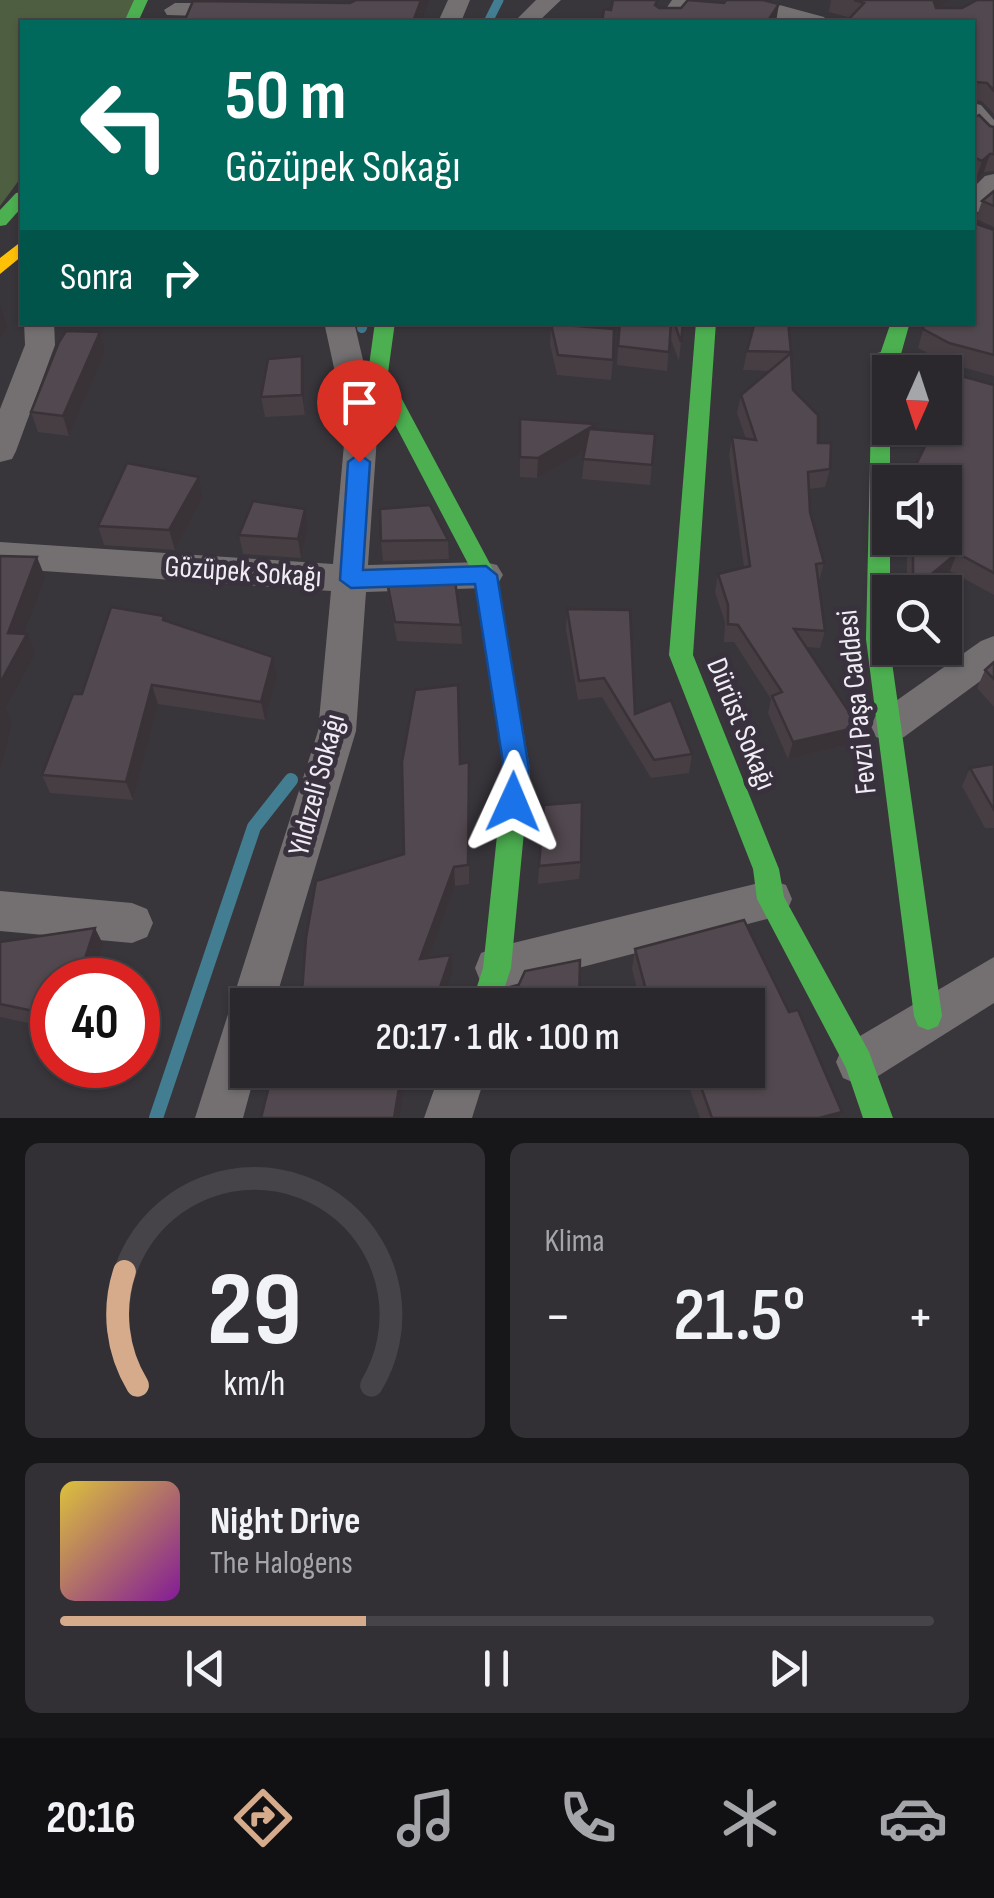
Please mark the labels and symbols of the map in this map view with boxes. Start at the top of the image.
north arrow [872,355,962,445]
pin [317,360,402,463]
street label: Gözüpek Sokağı [163,549,323,595]
street label: Fevzi Paşa Caddesi [829,608,885,796]
street label: Dürüst Sokağı [698,653,784,795]
street label: Yıldızeli Sokağı [281,710,353,860]
position arrow [461,750,565,854]
speed limit sign: 40 [30,958,160,1088]

